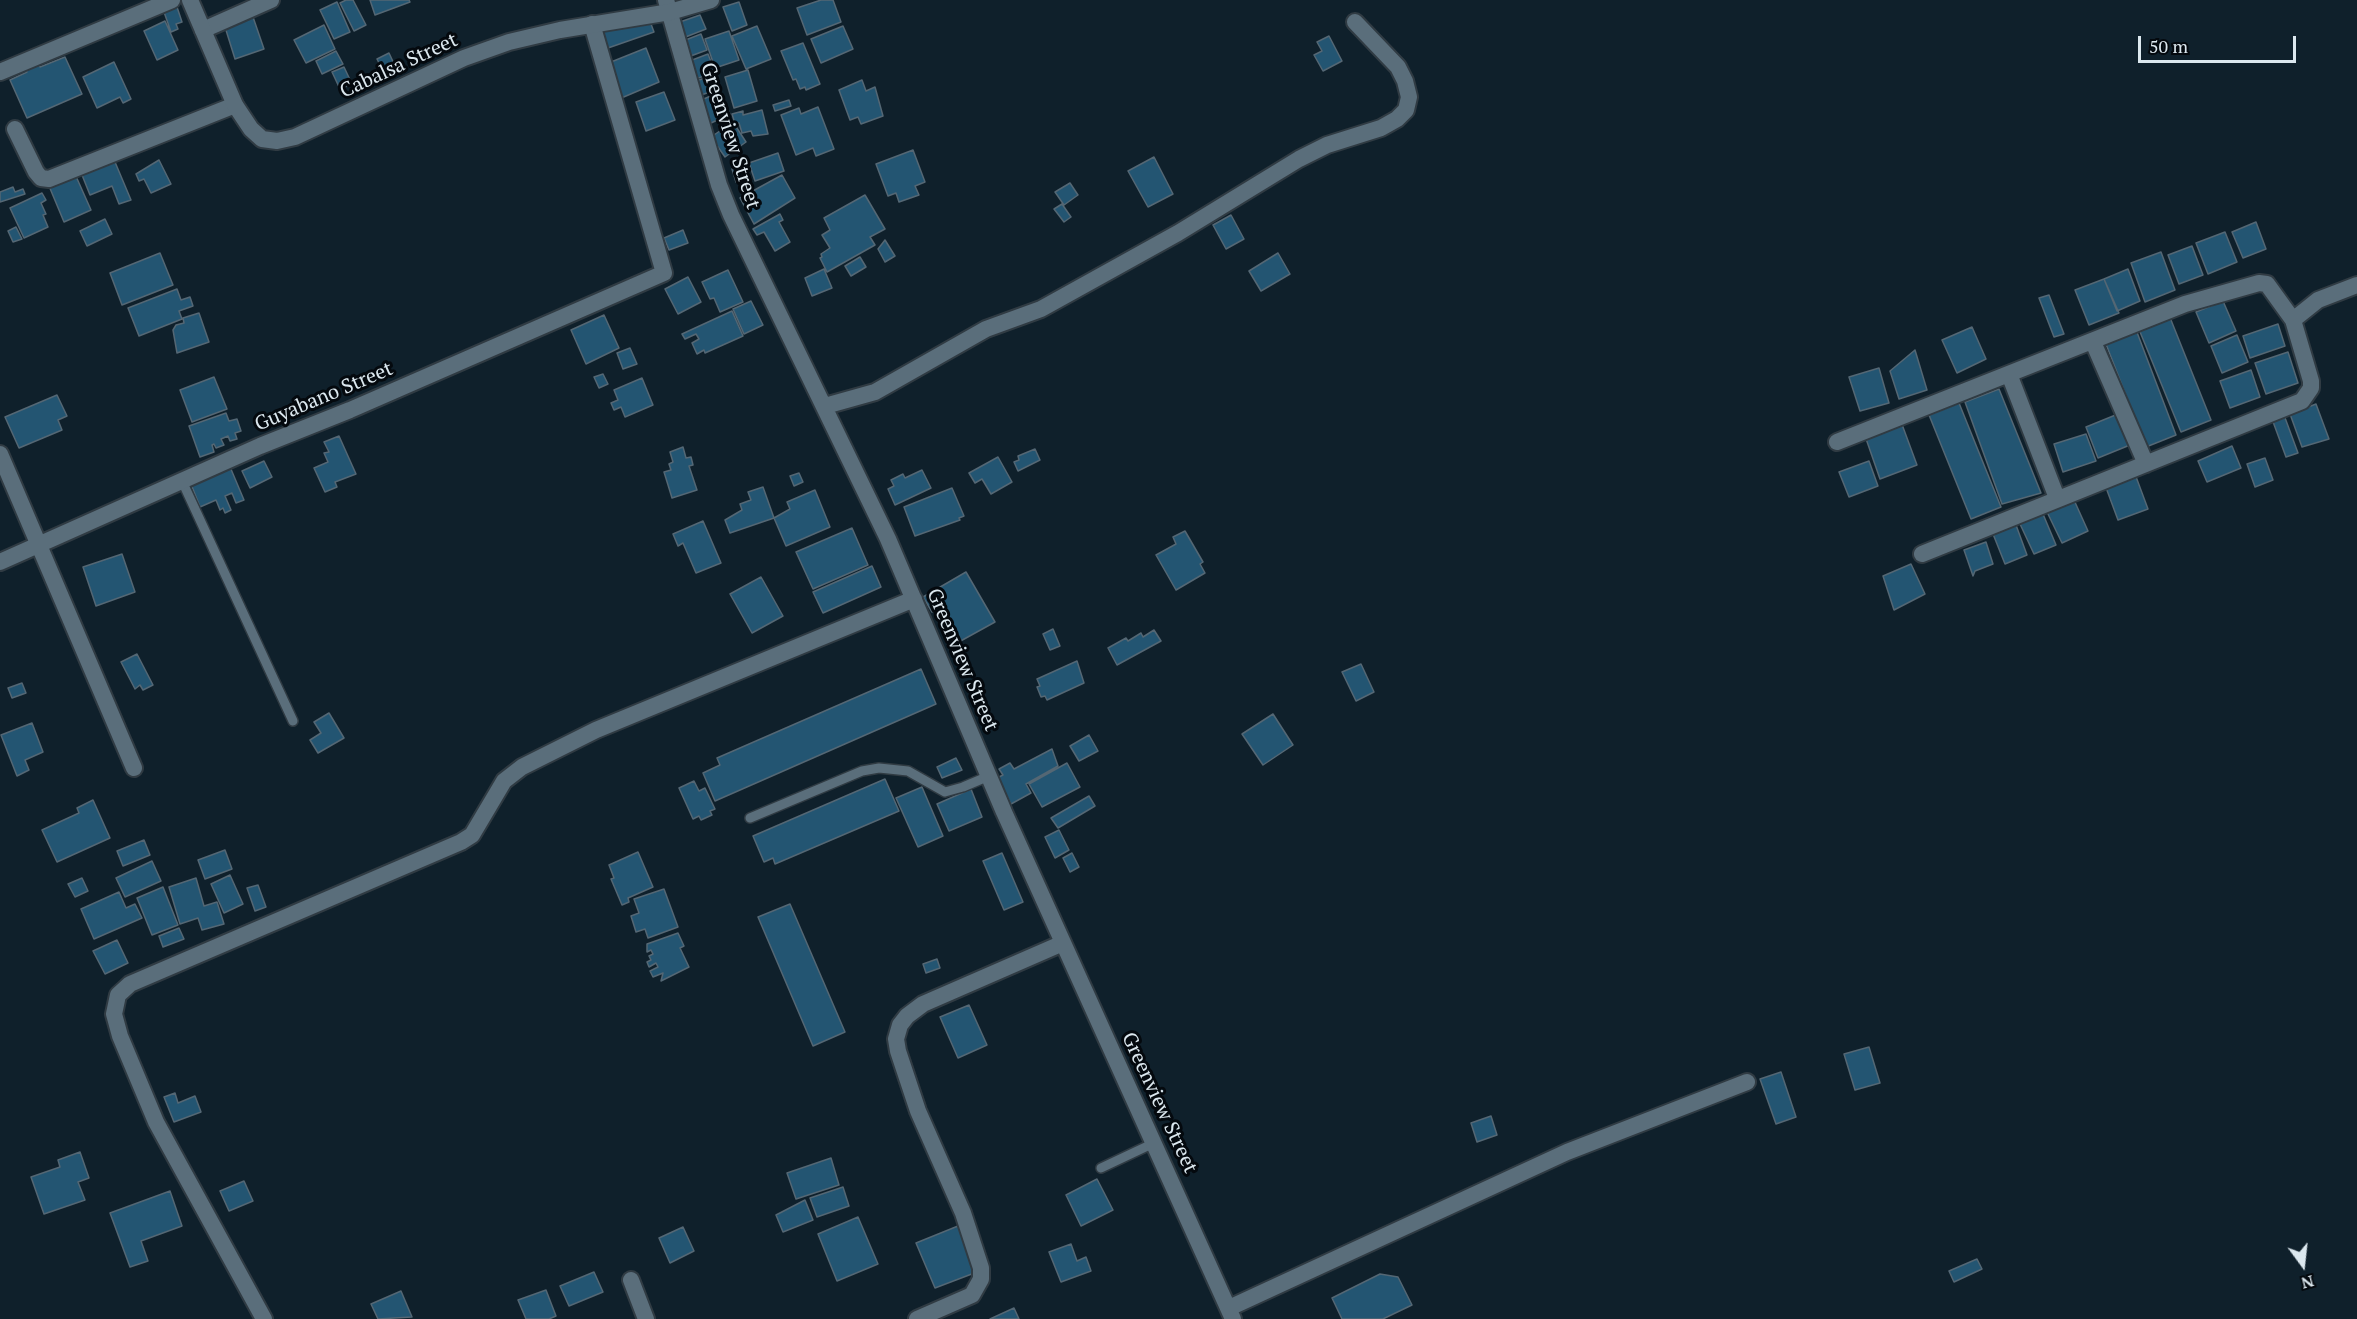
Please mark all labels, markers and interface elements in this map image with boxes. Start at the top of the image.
scale bar [2141,24,2298,62]
street label: Cabalsa Street [336,28,462,104]
text: 50 m [2149,34,2188,58]
street label: Greenview Street [695,60,765,212]
street label: Guyabano Street [251,357,397,437]
street label: Greenview Street [921,585,1003,735]
street label: Greenview Street [1116,1029,1202,1177]
north arrow [2273,1235,2333,1295]
text: N [2299,1270,2316,1295]

